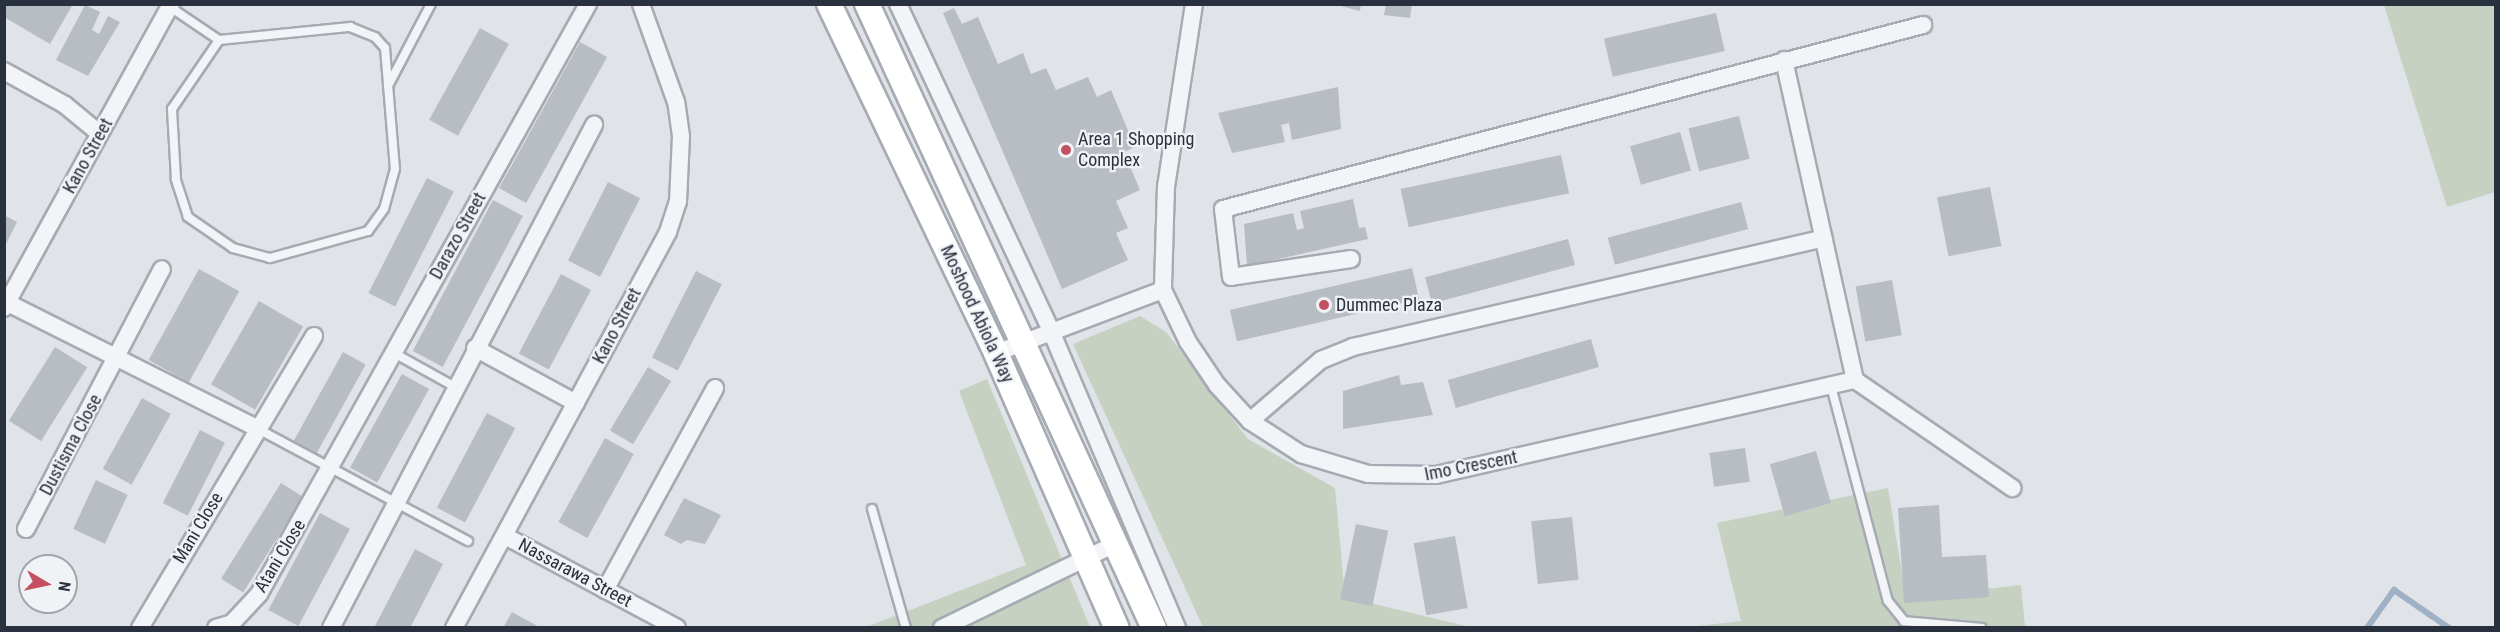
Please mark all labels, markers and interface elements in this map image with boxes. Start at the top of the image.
street label: Kano Street [59,115,117,197]
place label: Area 1 Shopping Complex [1078,129,1194,172]
marker: Area 1 Shopping Complex [1059,143,1073,157]
street label: Darazo Street [425,189,491,283]
street label: Moshood Abiola Way [936,242,1018,386]
street label: Kano Street [588,285,646,367]
place label: Dummec Plaza [1336,294,1442,316]
marker: Dummec Plaza [1317,298,1331,312]
street label: Dustisma Close [35,391,107,499]
street label: Imo Crescent [1423,446,1519,486]
street label: Mani Close [168,488,228,568]
street label: Atani Close [250,516,310,596]
street label: Nassarawa Street [515,534,635,612]
north arrow [18,554,78,614]
text: N [54,580,74,593]

